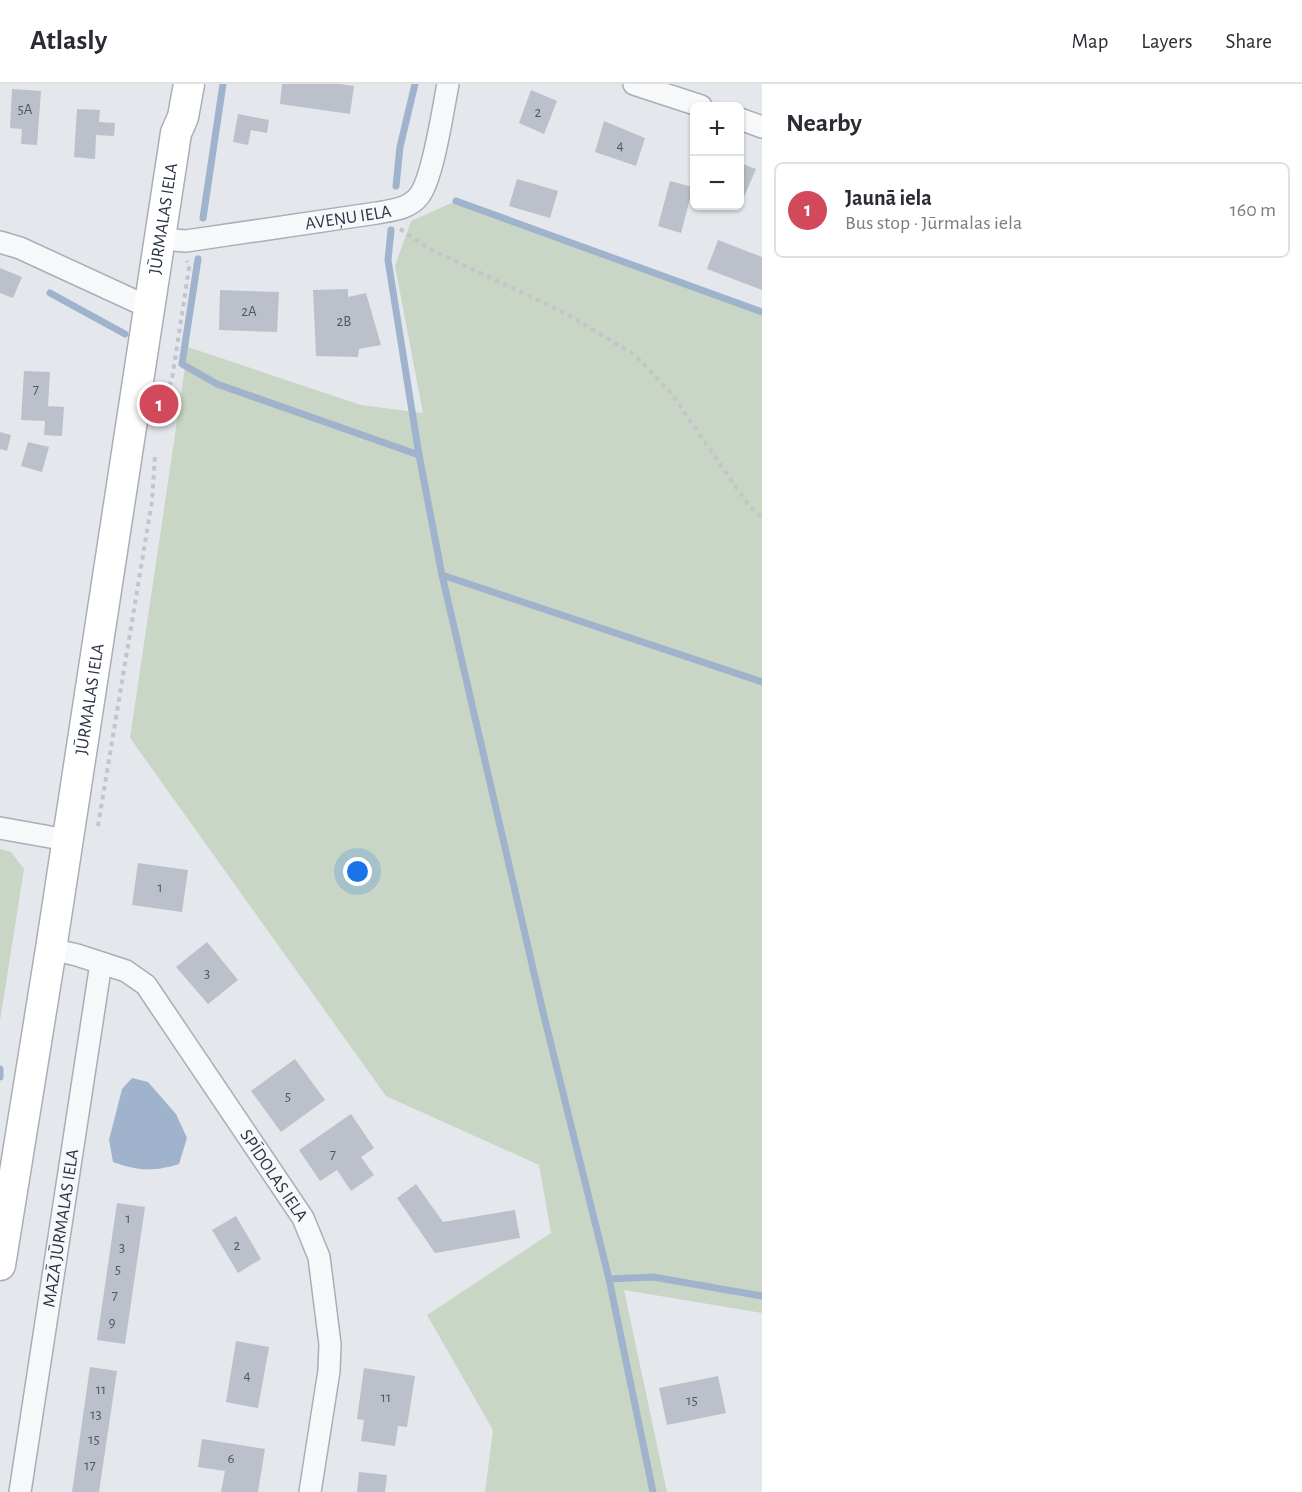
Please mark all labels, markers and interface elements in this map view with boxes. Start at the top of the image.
text: Atlasly [30,27,107,55]
text: Map [1072,31,1108,52]
text: Layers [1141,31,1192,52]
text: Share [1225,31,1272,52]
house number: 5A [18,102,33,117]
map controls [690,102,744,210]
button: + [690,102,744,156]
house number: 2 [535,105,542,120]
text: Nearby [786,110,862,136]
house number: 4 [616,138,624,153]
button: − [690,156,744,210]
street label: JŪRMALAS IELA [145,161,181,276]
text: Jaunā iela [845,187,932,209]
text: 1 [804,200,811,220]
text: 160 m [1230,200,1276,220]
street label: AVEŅU IELA [304,202,393,233]
text: Bus stop · Jūrmalas iela [845,213,1022,233]
house number: 2A [241,304,257,319]
house number: 2B [337,314,351,329]
house number: 7 [33,382,39,397]
pin: 1 [140,382,178,426]
street label: JŪRMALAS IELA [72,642,108,756]
your location [343,857,372,886]
house number: 1 [157,880,163,895]
house number: 3 [204,966,210,981]
house number: 5 [285,1089,291,1104]
street label: SPĪDOLAS IELA [236,1127,311,1225]
street label: MAZĀ JŪRMALAS IELA [40,1147,82,1309]
house number: 7 [330,1147,336,1162]
house number: 1 [125,1211,131,1226]
house number: 2 [234,1238,241,1253]
house number: 3 [119,1240,125,1255]
house number: 5 [115,1262,121,1277]
house number: 7 [112,1288,118,1303]
house number: 9 [108,1315,116,1330]
house number: 4 [243,1368,251,1383]
house number: 11 [96,1382,106,1397]
house number: 11 [381,1390,391,1405]
house number: 15 [686,1393,698,1408]
house number: 13 [90,1407,102,1422]
house number: 15 [88,1432,100,1447]
house number: 6 [227,1451,235,1466]
house number: 17 [84,1458,96,1473]

